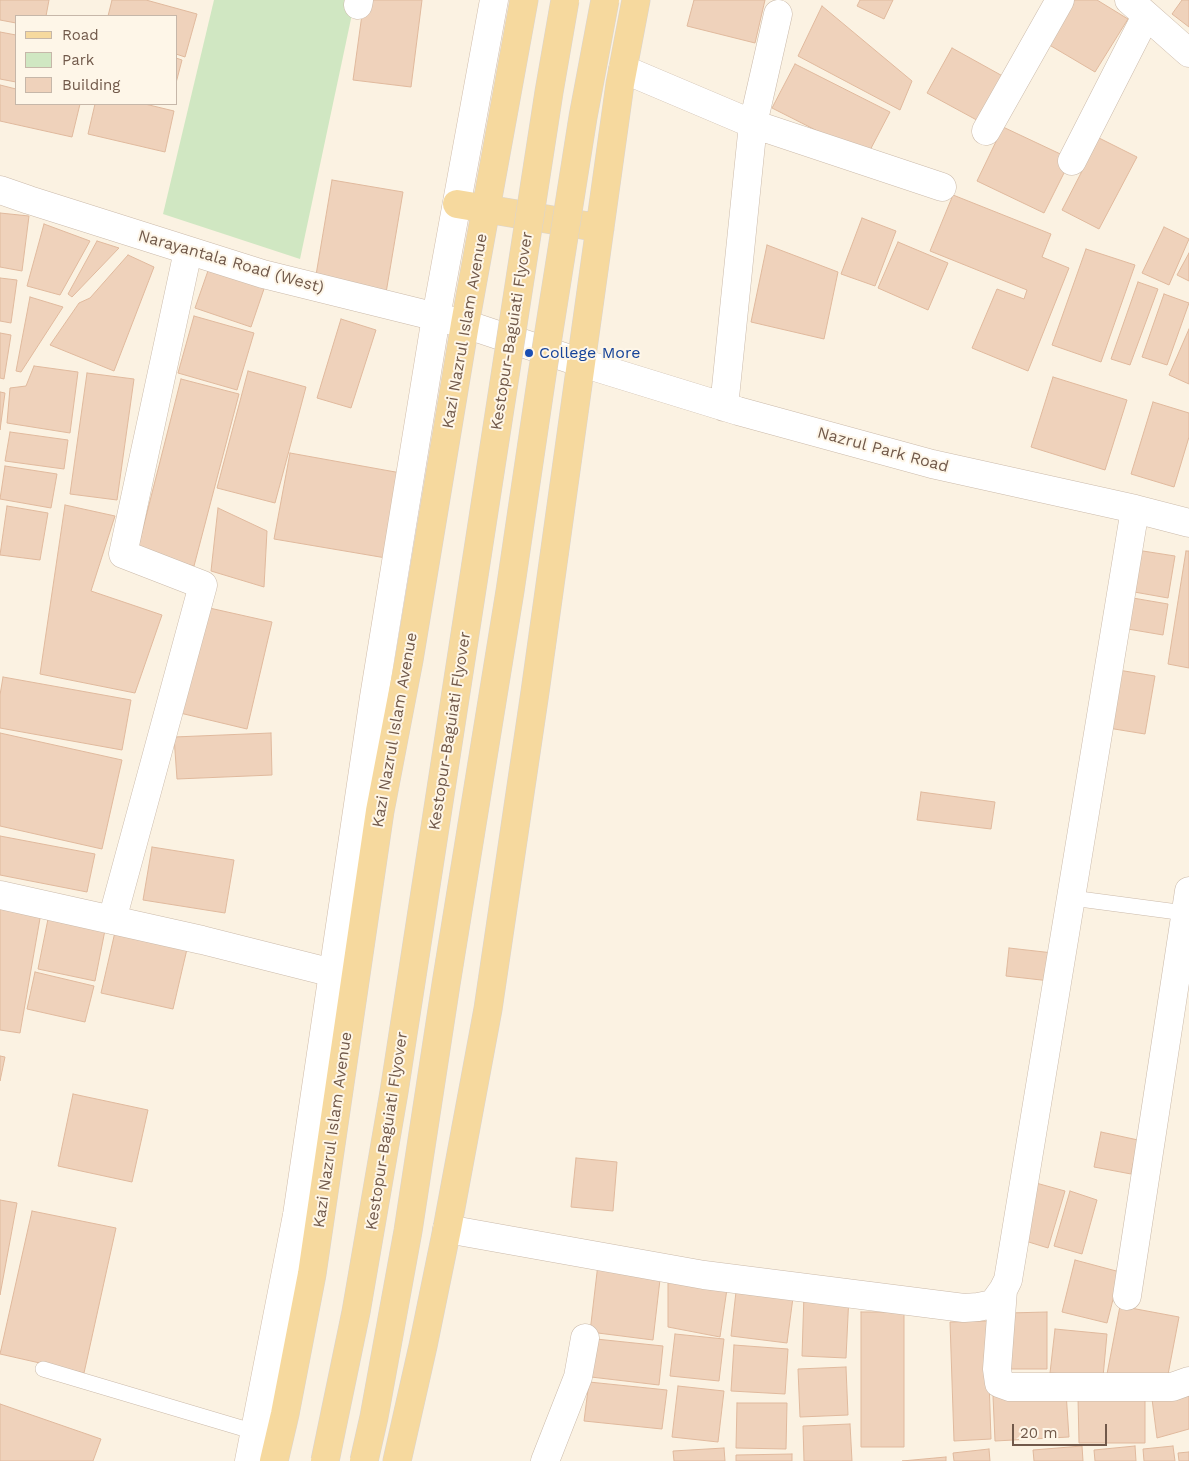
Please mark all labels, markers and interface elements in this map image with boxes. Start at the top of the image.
legend [15,15,178,105]
text: Road [62,26,99,44]
text: Park [62,51,94,69]
text: Building [62,76,120,94]
street label: Narayantala Road (West) [136,226,326,298]
street label: Kestopur-Baguiati Flyover [487,230,537,432]
street label: Kazi Nazrul Islam Avenue [438,232,492,430]
place label: College More [539,343,640,363]
marker: College More [523,347,535,359]
street label: Nazrul Park Road [815,423,951,477]
street label: Kestopur-Baguiati Flyover [425,630,475,832]
street label: Kazi Nazrul Islam Avenue [368,631,422,829]
street label: Kestopur-Baguiati Flyover [362,1030,412,1232]
street label: Kazi Nazrul Islam Avenue [310,1031,356,1229]
scale bar [1014,1414,1109,1446]
text: 20 m [1020,1424,1058,1442]

